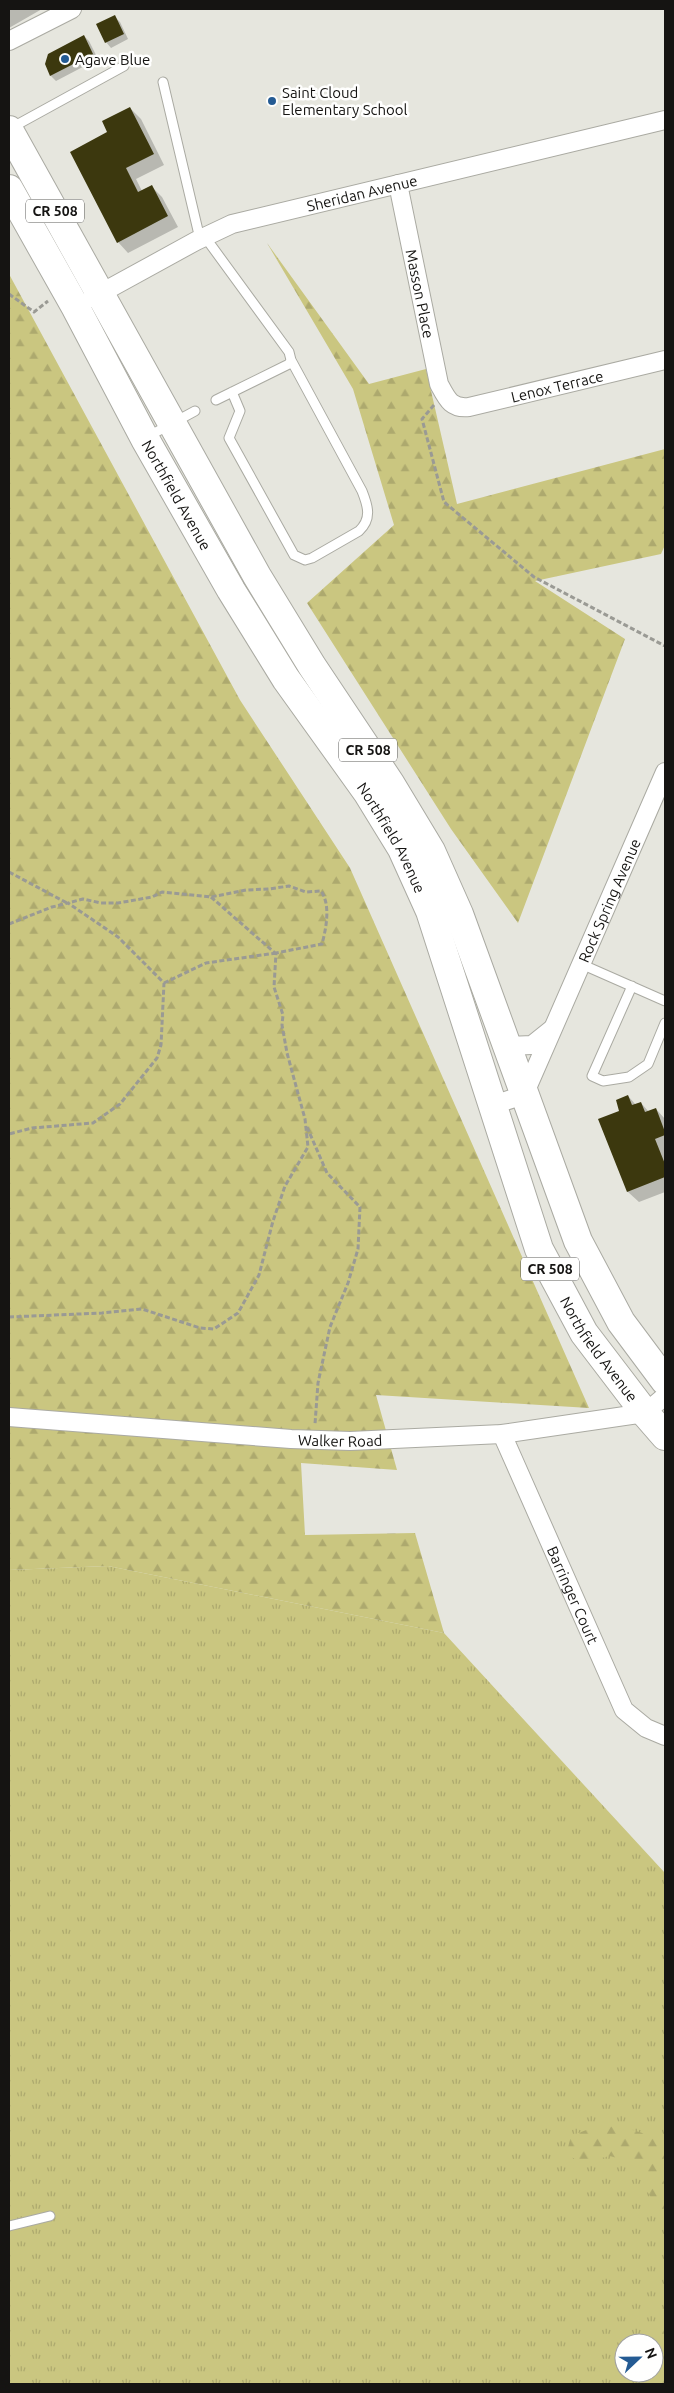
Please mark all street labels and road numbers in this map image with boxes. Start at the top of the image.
street label: Sheridan Avenue [305,171,419,214]
road number: CR 508 [26,200,84,222]
street label: Masson Place [403,248,438,340]
street label: Lenox Terrace [509,367,605,405]
street label: Northfield Avenue [139,437,215,553]
road number: CR 508 [339,738,397,762]
street label: Northfield Avenue [354,779,429,895]
street label: Rock Spring Avenue [575,836,643,965]
road number: CR 508 [521,1258,579,1280]
street label: Northfield Avenue [557,1293,641,1405]
street label: Walker Road [298,1431,383,1450]
street label: Barringer Court [544,1543,602,1647]

